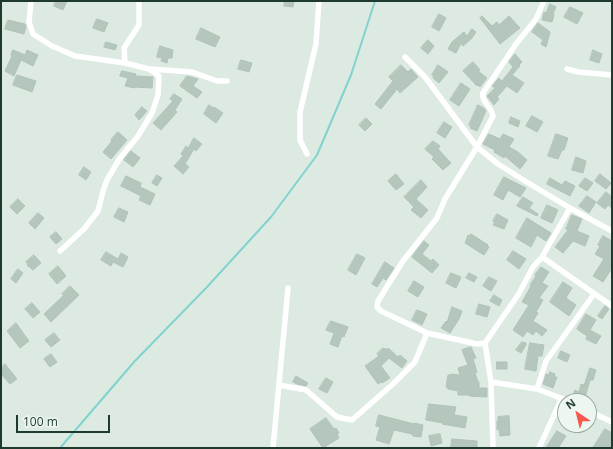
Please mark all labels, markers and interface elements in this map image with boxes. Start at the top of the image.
north arrow [557,393,597,433]
text: N [562,395,578,412]
scale bar [18,407,112,433]
text: 100 m [23,413,58,430]

